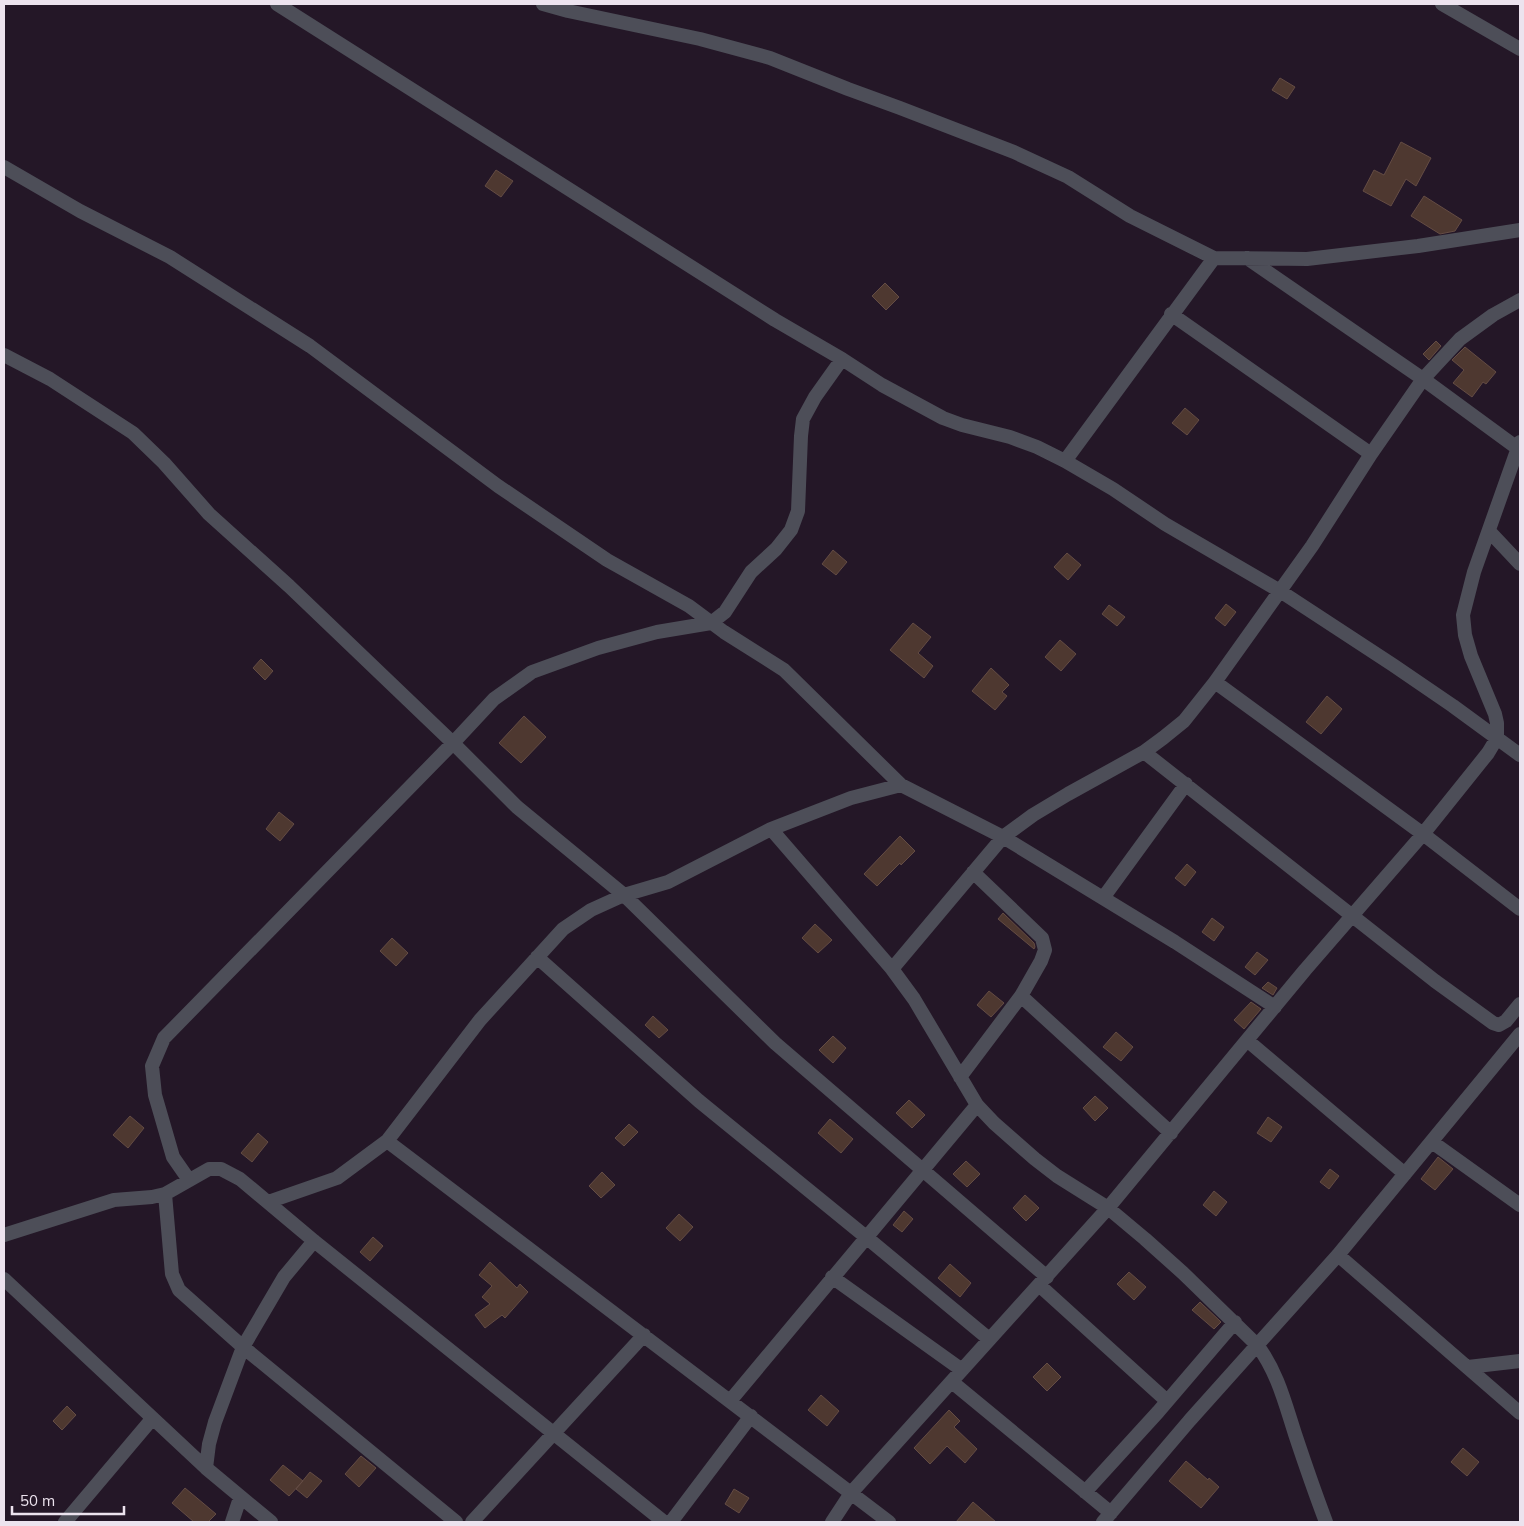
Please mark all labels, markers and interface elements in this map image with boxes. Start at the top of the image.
scale bar [12,1484,125,1516]
text: 50 m [20,1491,55,1510]

